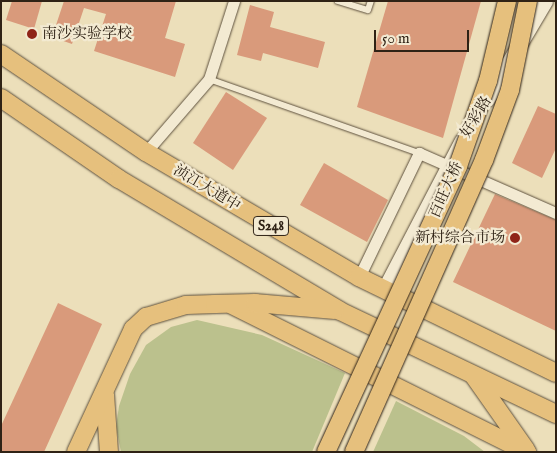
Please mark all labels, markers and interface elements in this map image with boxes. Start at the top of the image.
scale bar [377,20,472,52]
place label: 南沙实验学校 [42,25,132,43]
marker: 南沙实验学校 [26,28,38,40]
text: 50 m [382,29,410,48]
street label: 好彩路 [457,93,495,141]
street label: 百旺大桥 [426,159,466,221]
street label: 浈江大道中 [170,161,244,215]
road number: S248 [252,215,290,238]
place label: 新村综合市场 [415,229,505,247]
marker: 新村综合市场 [509,232,521,244]

